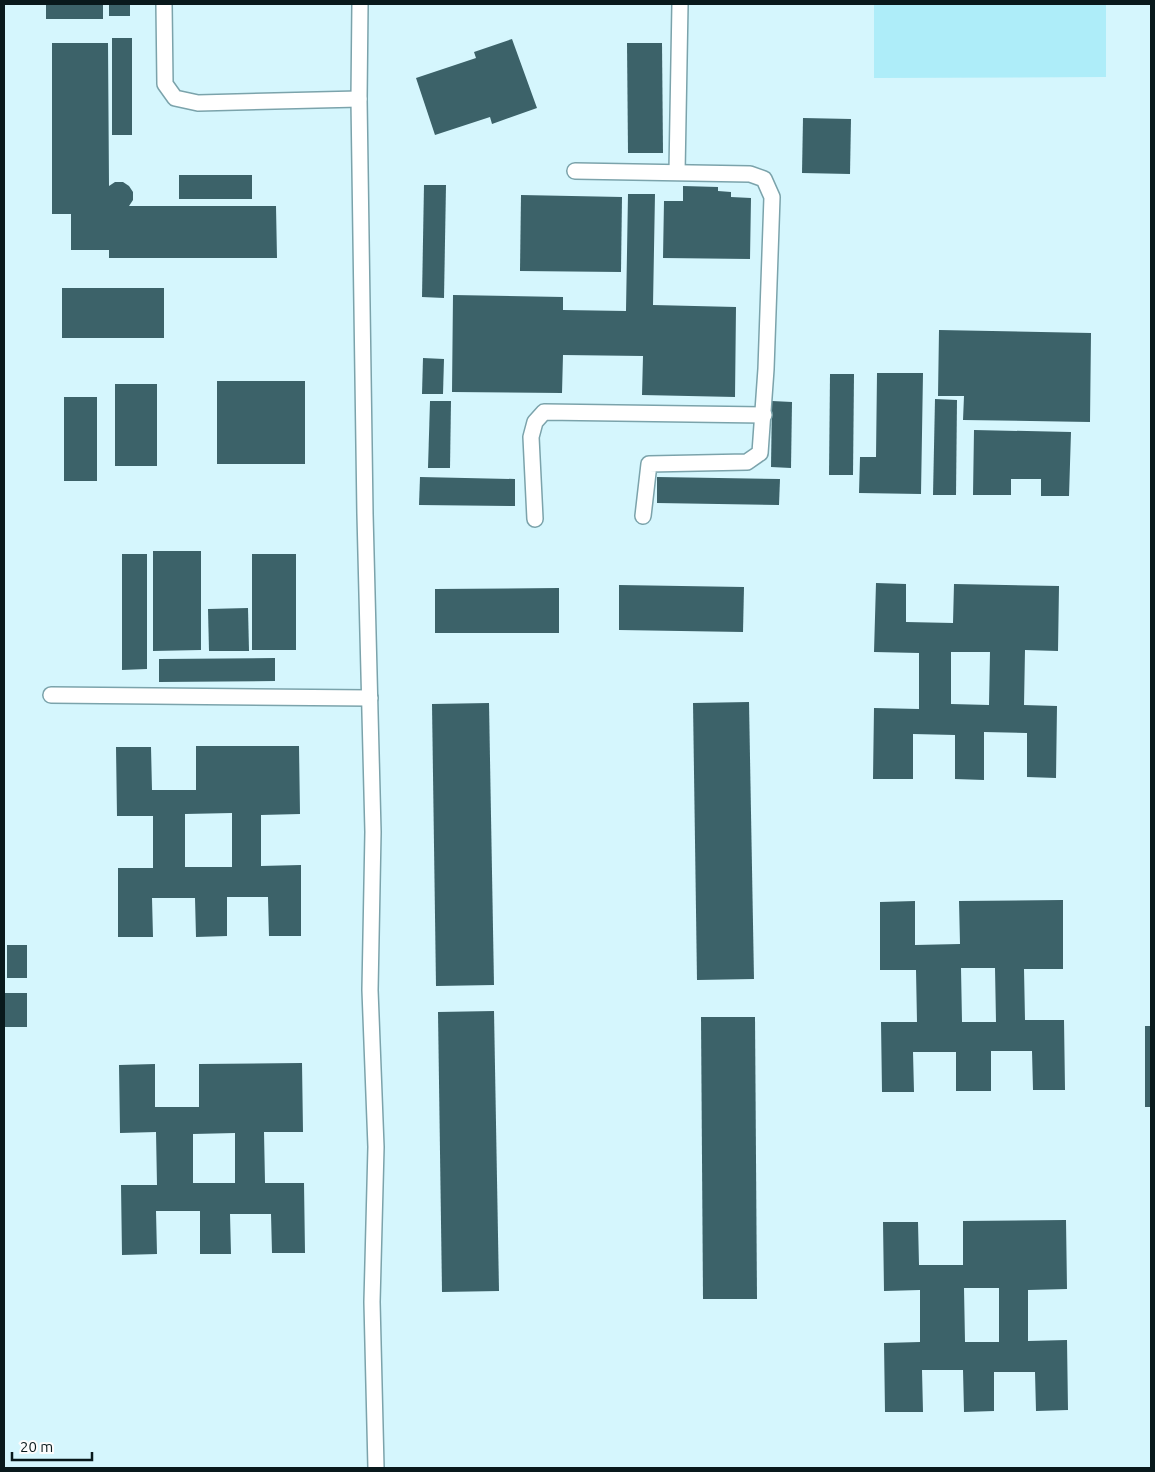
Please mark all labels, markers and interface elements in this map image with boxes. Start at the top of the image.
scale bar [12,1430,92,1462]
text: 20 m [20,1438,53,1455]

